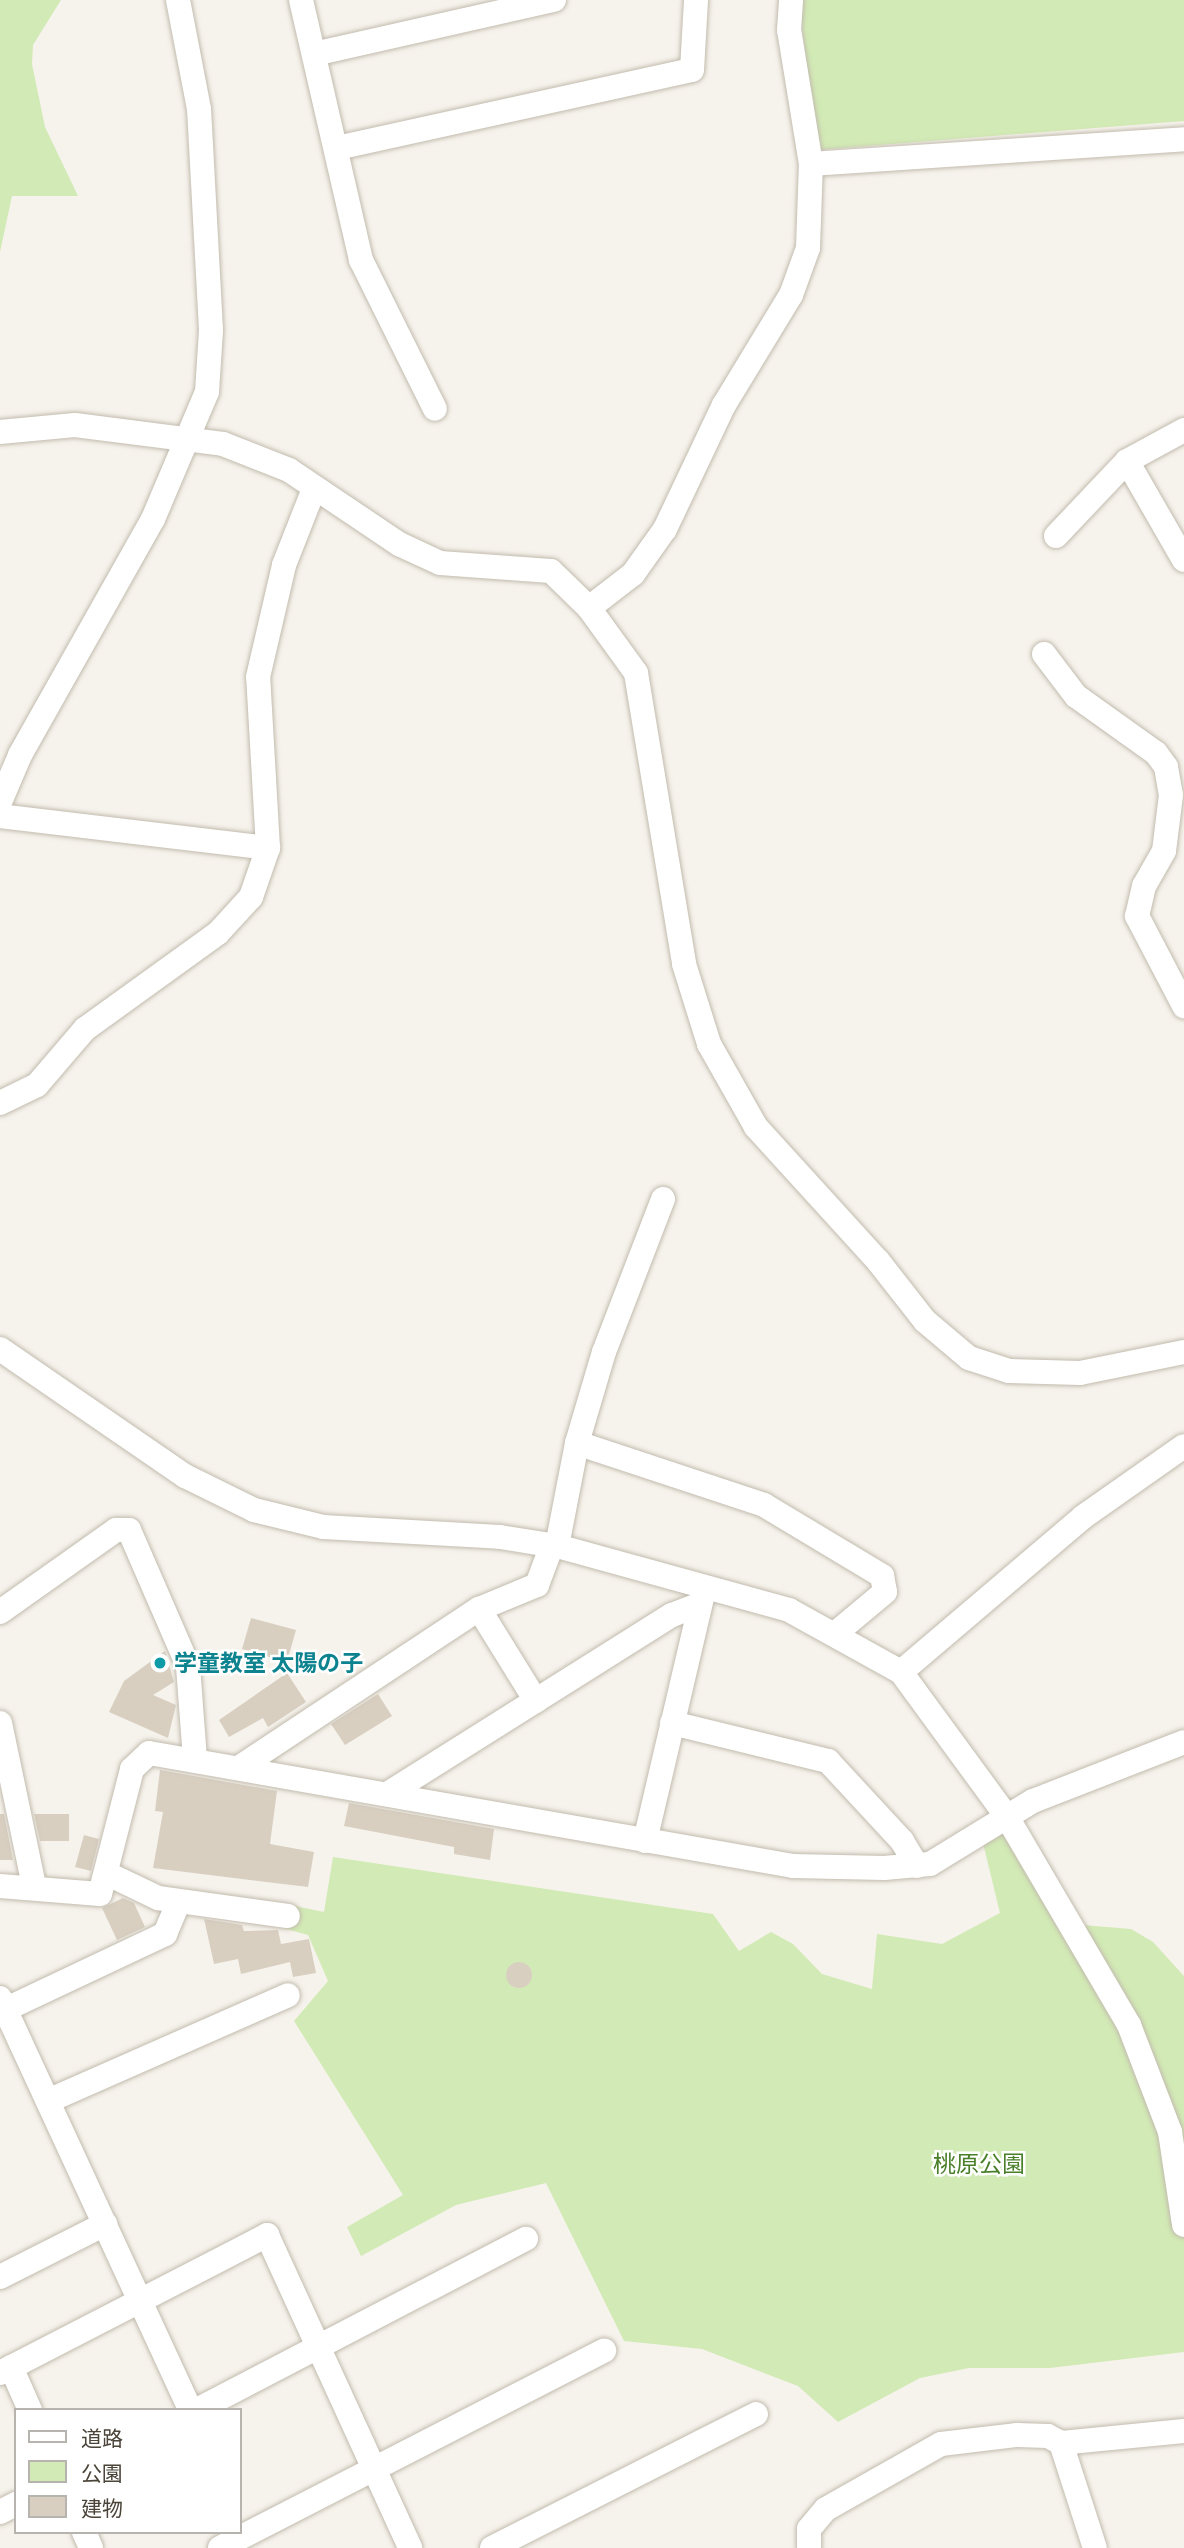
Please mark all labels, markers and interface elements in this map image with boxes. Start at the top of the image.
place label: 学童教室 太陽の子 [174,1649,363,1677]
marker: 学童教室 太陽の子 [152,1655,168,1671]
park label: 桃原公園 [933,2150,1025,2178]
legend [14,2408,242,2534]
text: 道路 [81,2426,123,2451]
text: 公園 [81,2461,123,2486]
text: 建物 [81,2496,123,2521]

